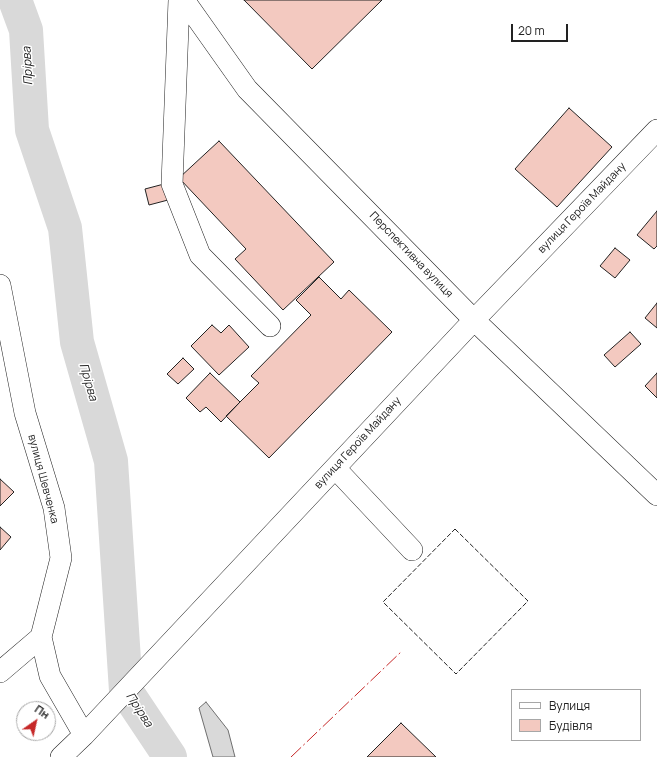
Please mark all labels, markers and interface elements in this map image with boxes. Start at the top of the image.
scale bar [513,16,570,42]
text: 20 m [518,22,545,39]
water label: Прірва [20,46,36,86]
street label: вулиця Героїв Майдану [535,160,629,256]
street label: Перспективна вулиця [367,209,455,301]
water label: Прірва [76,362,100,402]
street label: вулиця Героїв Майдану [312,394,404,492]
street label: вулиця Шевченка [25,433,61,525]
legend [511,689,641,741]
water label: Прірва [123,690,155,730]
text: Вулиця [549,697,590,714]
north arrow [16,701,56,741]
text: Пн [32,701,53,722]
text: Будівля [549,717,592,734]

